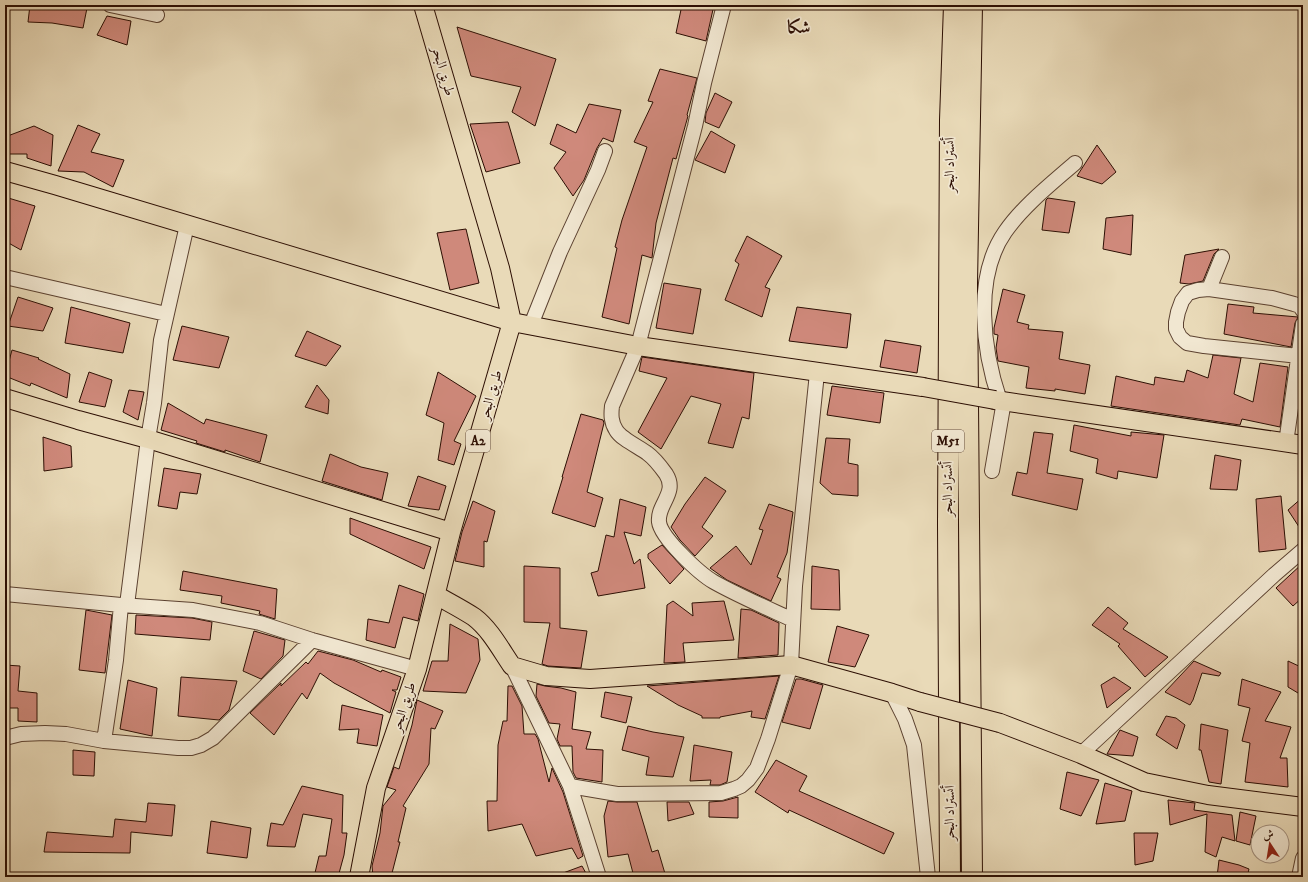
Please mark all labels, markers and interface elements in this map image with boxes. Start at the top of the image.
district label: شكا [787,17,811,39]
street label: طريق البحر [427,42,459,98]
street label: أتستراد البحر [939,137,959,195]
street label: طريق البحر [475,368,507,424]
road number: A2 [466,430,490,452]
road number: M51 [932,430,964,452]
street label: أتستراد البحر [937,461,957,519]
street label: طريق البحر [387,680,420,736]
street label: أتستراد البحر [939,785,959,843]
north arrow [1250,824,1290,864]
text: ش [1261,827,1275,843]

